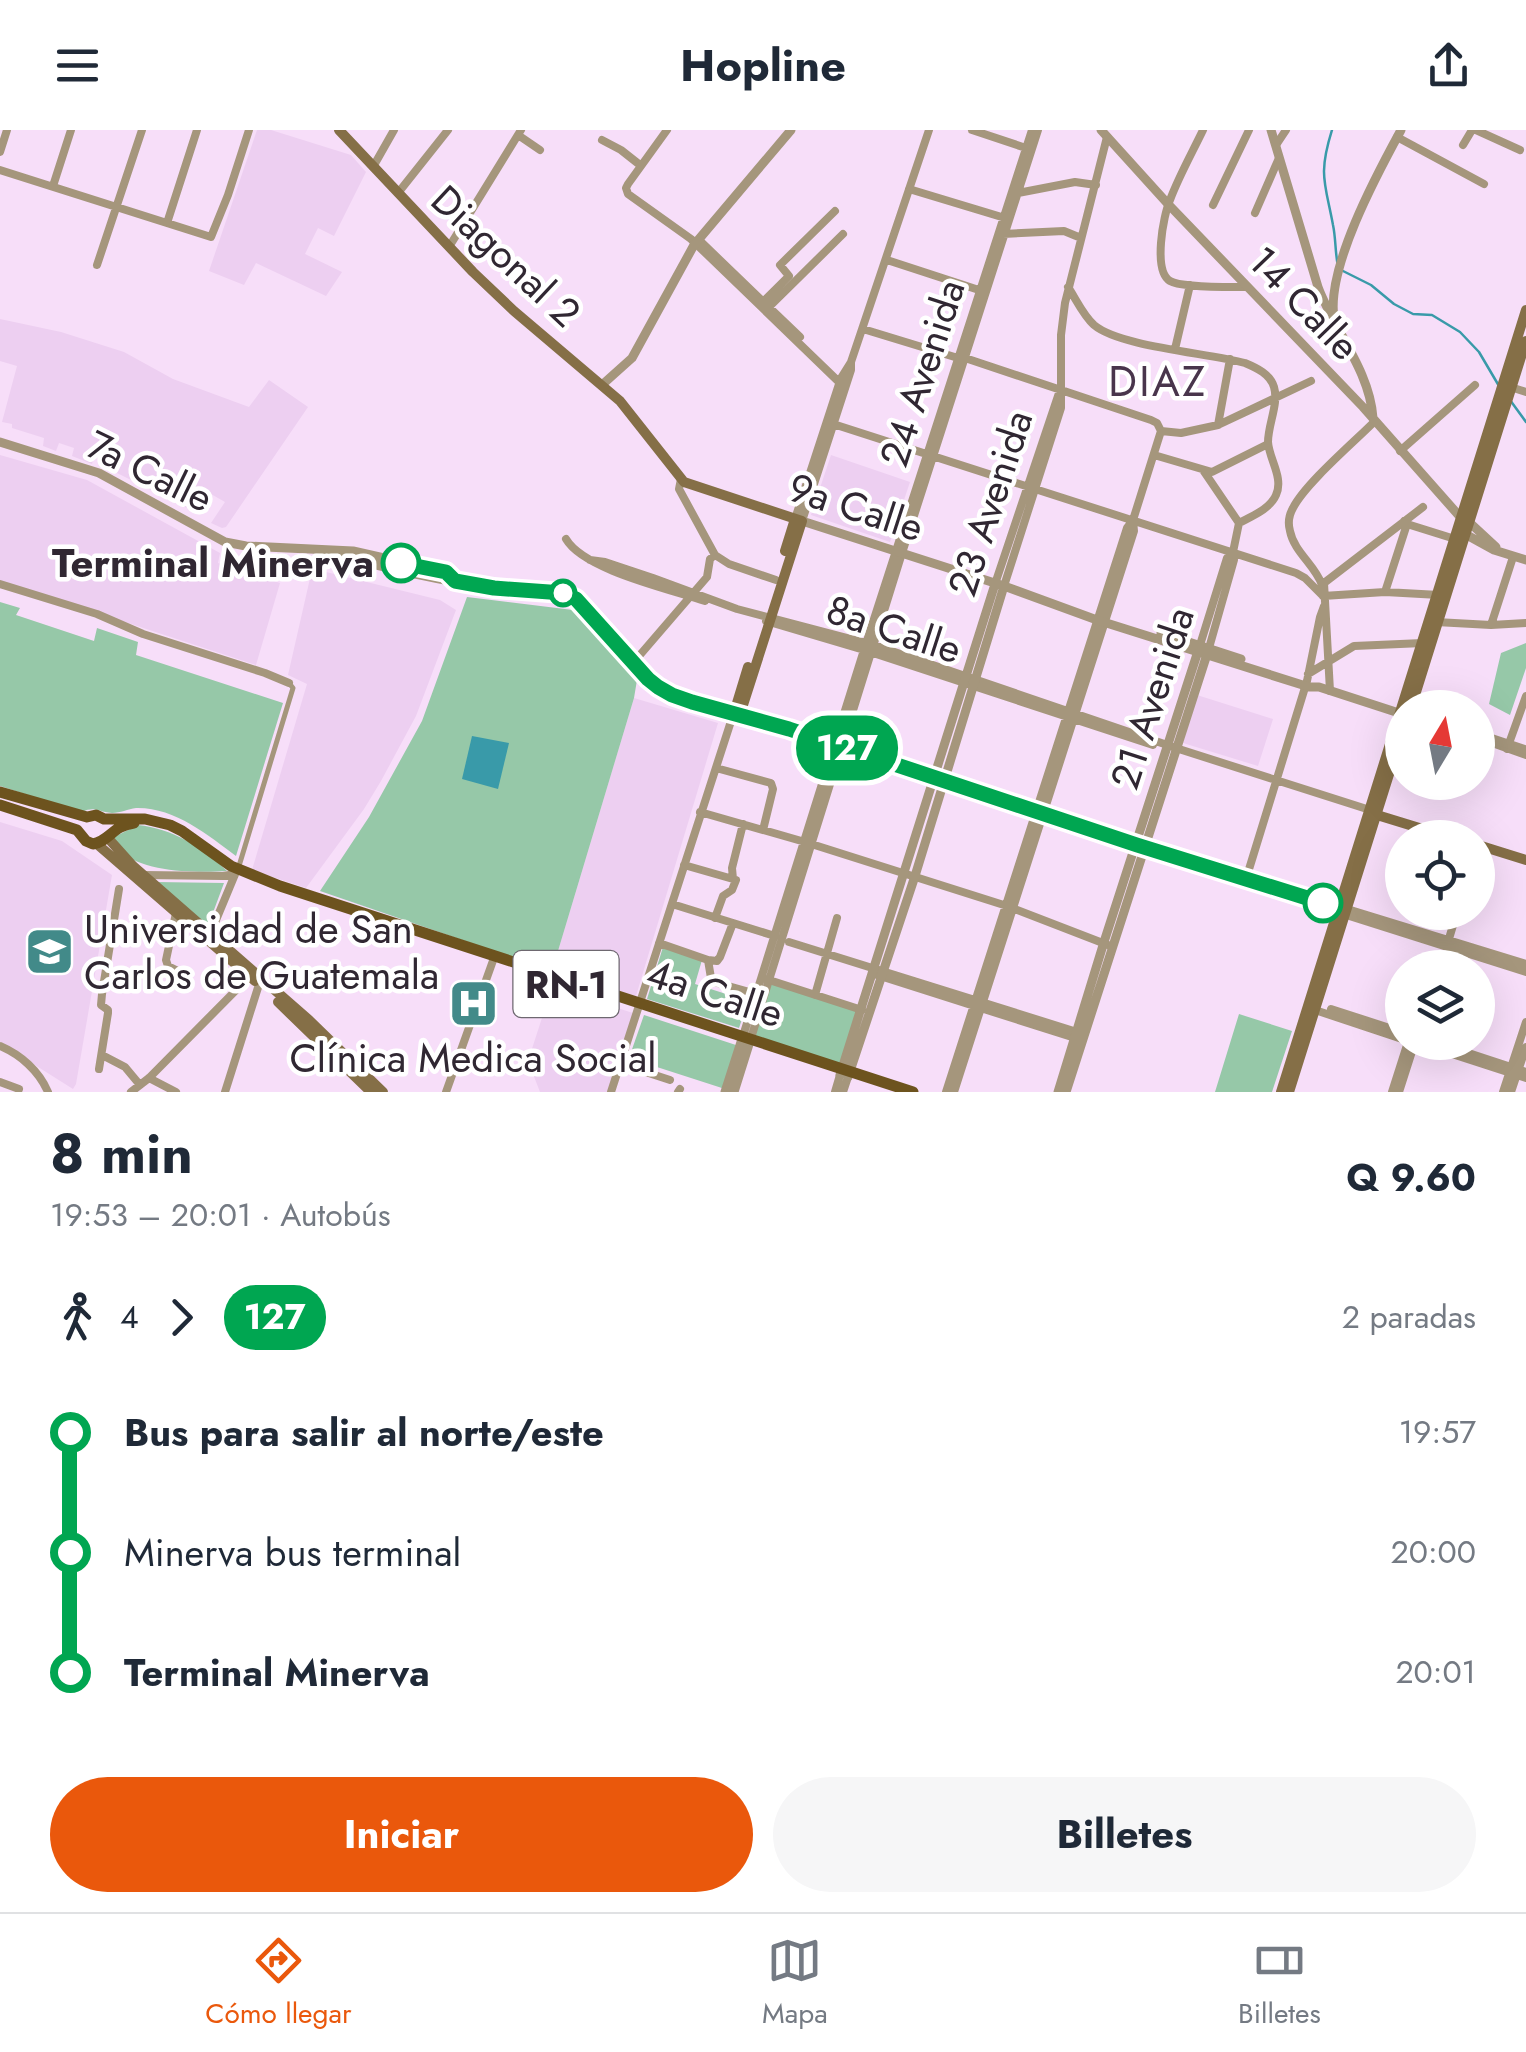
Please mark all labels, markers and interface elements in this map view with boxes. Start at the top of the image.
text: Hopline [680,33,846,98]
icon: menu [50,38,105,93]
icon: share [1421,38,1476,93]
street label: Diagonal 2 [418,171,594,341]
street label: 14 Calle [1235,233,1373,373]
street label: 24 Avenida [865,272,979,474]
district label: DIAZ [1108,351,1208,412]
street label: 23 Avenida [933,403,1047,603]
street label: 7a Calle [77,416,223,526]
street label: 9a Calle [781,458,931,556]
place label: Terminal Minerva [52,534,374,592]
marker: Terminal Minerva [382,544,420,582]
unlabelled marker [550,580,576,606]
street label: 8a Calle [819,580,969,678]
street label: 21 Avenida [1095,600,1209,796]
north arrow [1385,690,1495,800]
map controls [1385,690,1495,1060]
line badge: 127 [790,716,904,780]
text: 127 [816,723,878,773]
button: locate [1385,820,1495,930]
unlabelled marker [1304,884,1342,922]
place label: Universidad de San Carlos de Guatemala [84,900,439,1004]
school or university icon: Universidad de San Carlos de Guatemala [23,926,75,978]
street label: 4a Calle [639,944,791,1042]
button: layers [1385,950,1495,1060]
road number: RN-1 [514,951,618,1017]
hospital icon: Clínica Medica Social [447,977,499,1029]
place label: Clínica Medica Social [289,1029,657,1087]
text: 8 min [50,1114,193,1194]
text: Q 9.60 [1346,1150,1476,1205]
text: 19:53 – 20:01 · Autobús [50,1192,391,1238]
icon: walk [50,1290,105,1345]
icon: forward [154,1290,209,1345]
text: 127 [244,1292,306,1342]
text: 4 [120,1294,139,1340]
text: 2 paradas [1342,1294,1476,1340]
text: Bus para salir al norte/este [124,1405,604,1460]
text: 19:57 [1399,1409,1476,1455]
text: Minerva bus terminal [124,1525,461,1580]
text: 20:00 [1391,1529,1476,1575]
text: Terminal Minerva [124,1645,430,1700]
text: 20:01 [1395,1649,1476,1695]
button: Iniciar [50,1777,753,1892]
button: Billetes [773,1777,1476,1892]
tab: Cómo llegar [205,1933,352,2034]
tab: Mapa [762,1933,828,2034]
tab: Billetes [1238,1933,1321,2034]

